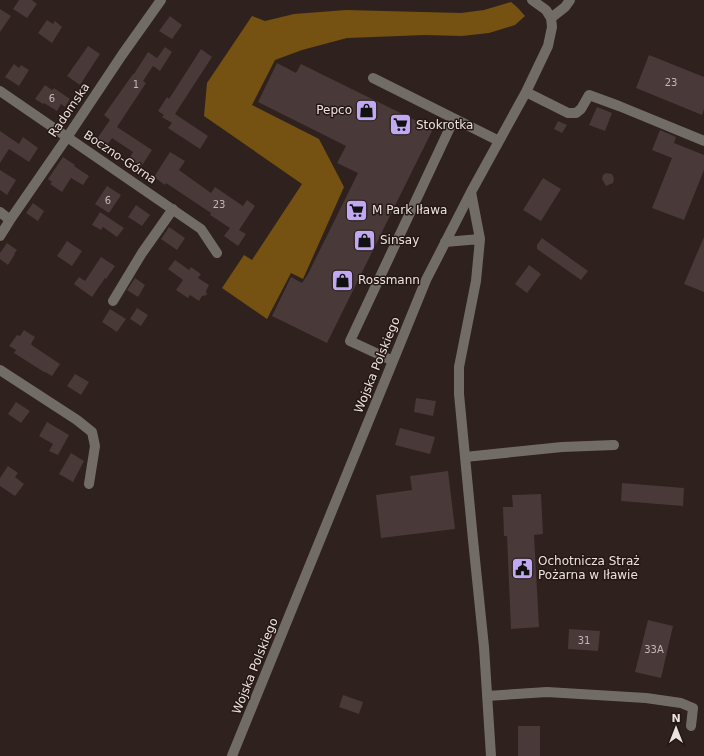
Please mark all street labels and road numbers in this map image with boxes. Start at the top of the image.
street label: Radomska [46,80,92,140]
street label: Boczno-Górna [81,128,159,186]
street label: Wojska Polskiego [351,315,403,415]
street label: Wojska Polskiego [229,616,281,716]

